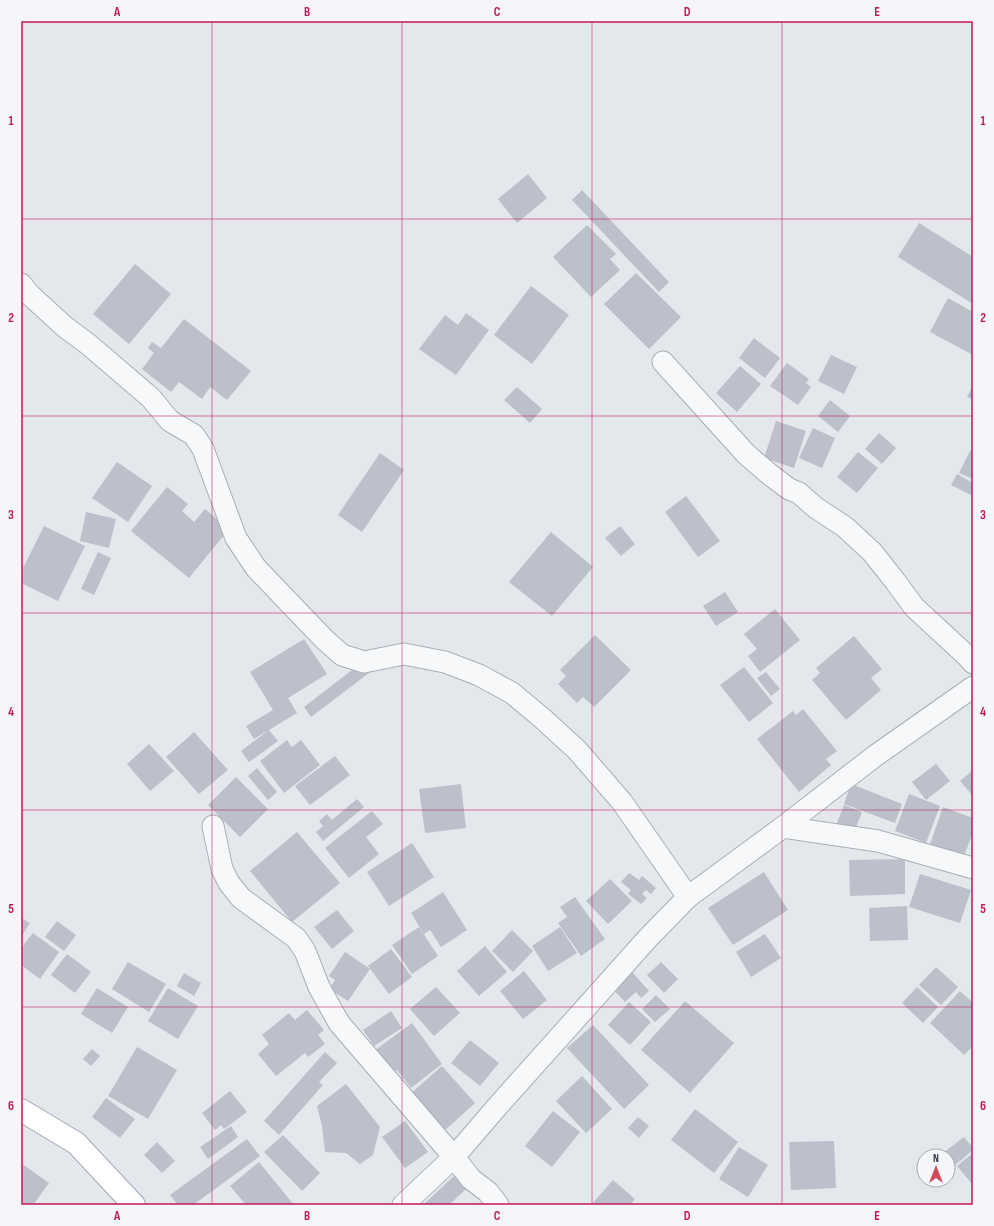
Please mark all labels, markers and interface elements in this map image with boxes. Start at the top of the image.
text: A [113,4,121,20]
text: B [304,4,310,20]
text: C [494,4,501,20]
text: D [684,4,691,20]
text: E [874,4,880,20]
text: 1 [8,113,14,129]
text: 1 [980,113,986,129]
text: 2 [8,310,14,326]
text: 2 [980,310,986,326]
text: 3 [8,507,14,523]
text: 3 [980,507,986,523]
text: 4 [8,704,14,720]
text: 4 [980,704,986,720]
text: 5 [8,901,14,917]
text: 5 [980,901,986,917]
text: 6 [8,1098,14,1114]
text: 6 [980,1098,986,1114]
north arrow [916,1148,956,1188]
text: N [933,1152,939,1165]
text: A [113,1208,121,1224]
text: B [304,1208,310,1224]
text: C [494,1208,501,1224]
text: D [684,1208,691,1224]
text: E [874,1208,880,1224]

